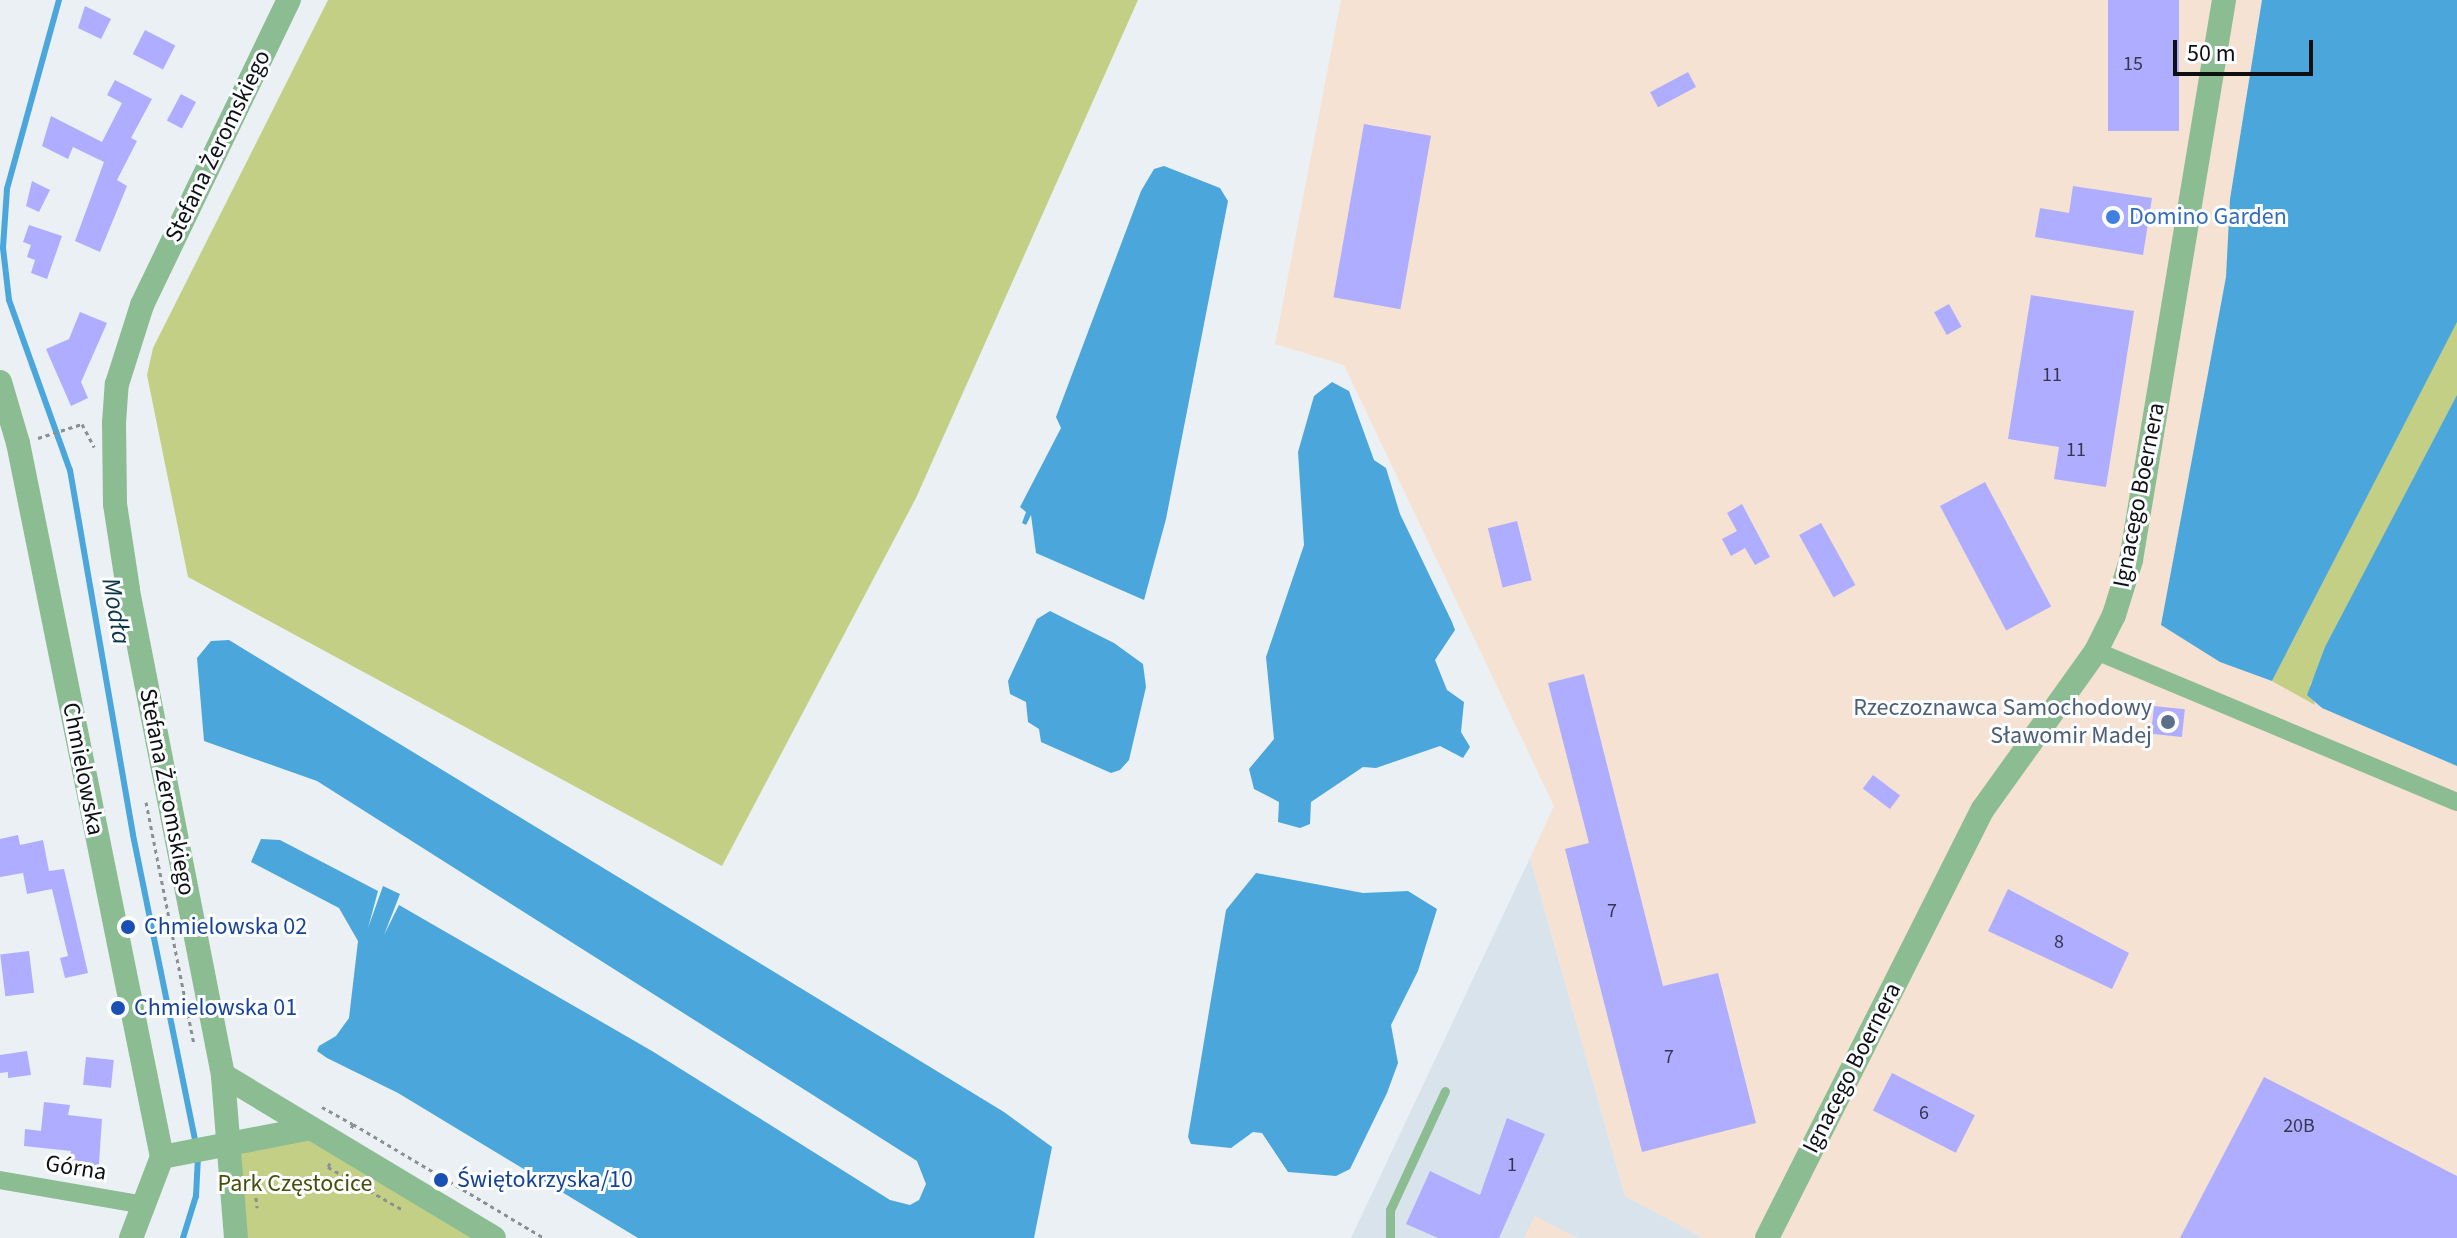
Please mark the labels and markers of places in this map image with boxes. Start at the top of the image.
place label: Domino Garden [2129,203,2287,231]
marker: Domino Garden [2104,208,2122,226]
place label: Rzeczoznawca Samochodowy Sławomir Madej [1853,694,2152,750]
marker: Rzeczoznawca Samochodowy Sławomir Madej [2159,713,2177,731]
place label: Chmielowska 02 [144,913,307,941]
marker: Chmielowska 02 [119,918,137,936]
place label: Chmielowska 01 [134,994,297,1022]
marker: Chmielowska 01 [109,999,127,1017]
place label: Świętokrzyska/10 [457,1166,633,1194]
marker: Świętokrzyska/10 [432,1171,450,1189]

